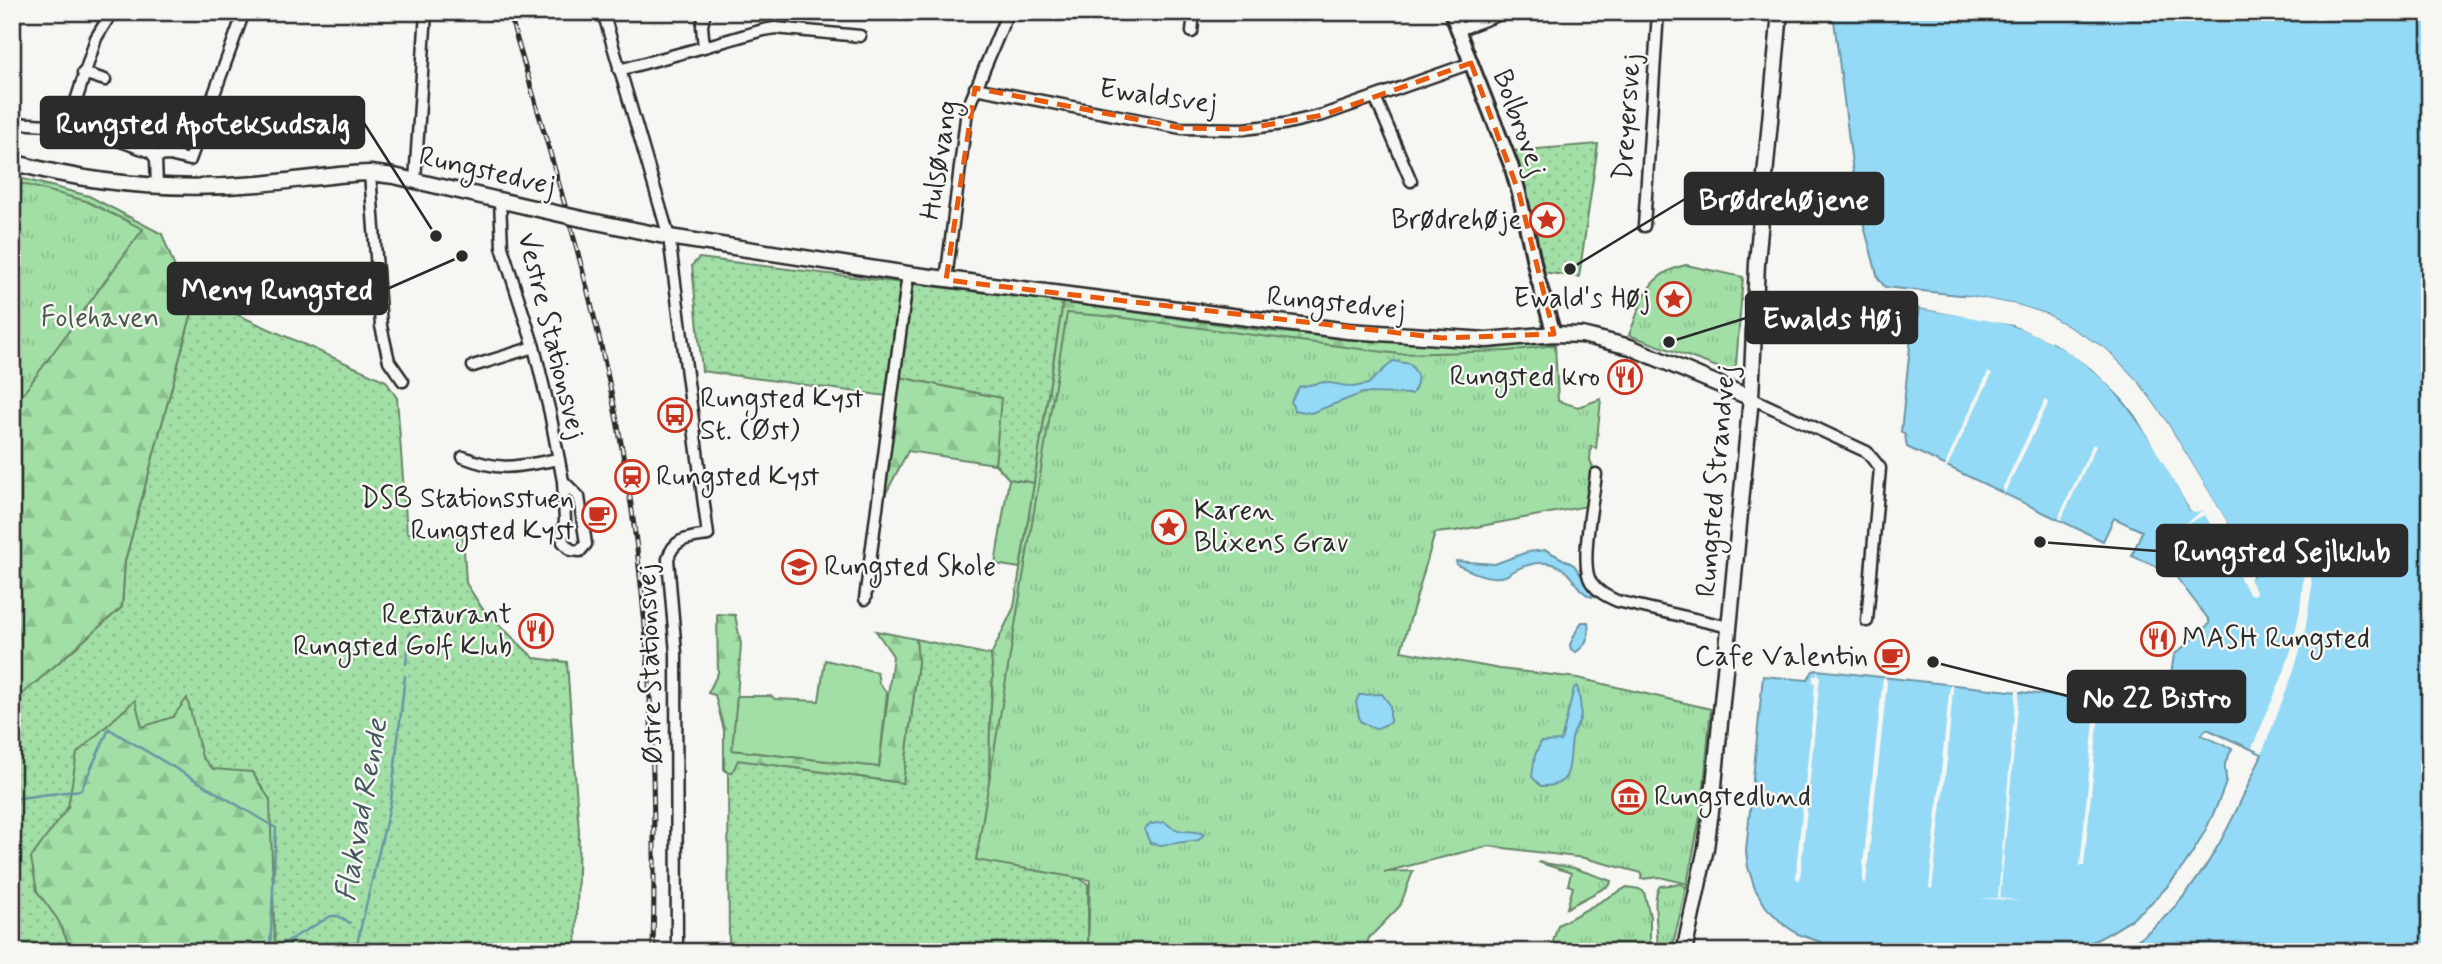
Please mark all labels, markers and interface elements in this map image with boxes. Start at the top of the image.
street label: Dreyersvej [1605,52,1651,182]
street label: Bolbrovej [1483,64,1555,182]
street label: Ewaldsvej [1097,70,1219,124]
callout: Rungsted Apoteksudsalg [41,97,364,148]
street label: Hulsøvang [912,98,970,223]
text: Rungsted Apoteksudsalg [56,105,350,147]
street label: Rungstedvej [415,138,559,208]
callout: Brødrehøjene [1685,173,1883,224]
text: Brødrehøjene [1699,181,1869,220]
place icon: Brødrehøje [1528,201,1566,239]
place label: Brødrehøje [1391,202,1522,239]
street label: Vestre Stationsvej [507,229,595,443]
callout: Meny Rungsted [168,263,387,314]
text: Meny Rungsted [181,271,373,313]
street label: Rungstedvej [1265,278,1407,332]
place icon: Ewald's Høj [1655,280,1693,318]
place label: Ewald's Høj [1513,281,1650,318]
callout: Ewalds Høj [1746,292,1917,343]
park label: Folehaven [41,300,159,337]
text: Ewalds Høj [1762,300,1902,339]
restaurant icon: Rungsted kro [1606,358,1644,396]
place label: Rungsted kro [1449,359,1600,398]
street label: Rungsted Strandvej [1688,363,1748,599]
place label: Rungsted Kyst St. (Øst) [700,381,864,450]
bus stop icon: Rungsted Kyst St. (Øst) [656,396,694,434]
station icon: Rungsted Kyst [613,458,651,496]
place label: Rungsted Kyst [656,459,820,498]
place label: DSB Stationsstuen Rungsted Kyst [360,481,575,552]
place label: Karen Blixens Grav [1194,493,1349,562]
cafe icon: DSB Stationsstuen Rungsted Kyst [580,496,618,534]
place icon: Karen Blixens Grav [1150,508,1188,546]
callout: Rungsted Sejlklub [2157,525,2407,576]
text: Rungsted Sejlklub [2174,533,2391,575]
school or university icon: Rungsted Skole [780,548,818,586]
place label: Rungsted Skole [824,549,996,588]
street label: Østre Stationsvej [629,563,673,765]
place label: Restaurant Rungsted Golf Klub [293,597,512,668]
restaurant icon: Restaurant Rungsted Golf Klub [517,612,555,650]
restaurant icon: MASH Rungsted [2139,620,2177,658]
place label: MASH Rungsted [2182,621,2370,660]
cafe icon: Cafe Valentin [1873,638,1911,676]
place label: Cafe Valentin [1695,639,1868,676]
callout: No 22 Bistro [2068,671,2245,722]
text: No 22 Bistro [2082,679,2232,718]
water label: Flakvad Rende [327,714,397,905]
museum icon: Rungstedlund [1610,778,1648,816]
place label: Rungstedlund [1654,779,1811,818]

